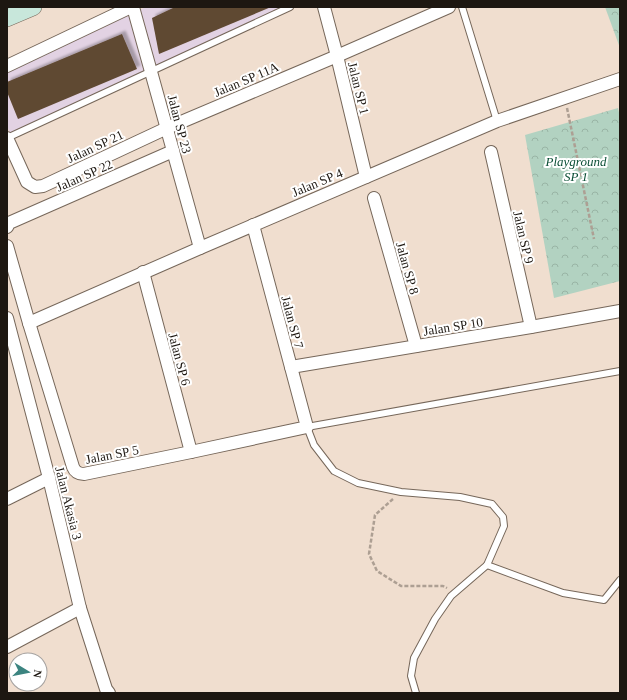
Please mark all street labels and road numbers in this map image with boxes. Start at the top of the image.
street label: Jalan SP 11A [211,59,281,100]
street label: Jalan SP 1 [345,60,372,116]
street label: Jalan SP 23 [164,93,195,155]
street label: Jalan SP 21 [65,127,126,166]
street label: Jalan SP 22 [54,156,115,195]
street label: Jalan SP 4 [290,165,345,200]
street label: Jalan SP 9 [510,209,537,265]
street label: Jalan SP 8 [393,240,422,296]
street label: Jalan SP 7 [278,294,307,350]
street label: Jalan SP 10 [422,314,484,339]
street label: Jalan SP 6 [165,331,194,387]
street label: Jalan SP 5 [84,442,140,467]
street label: Jalan Akasia 3 [52,465,85,541]

